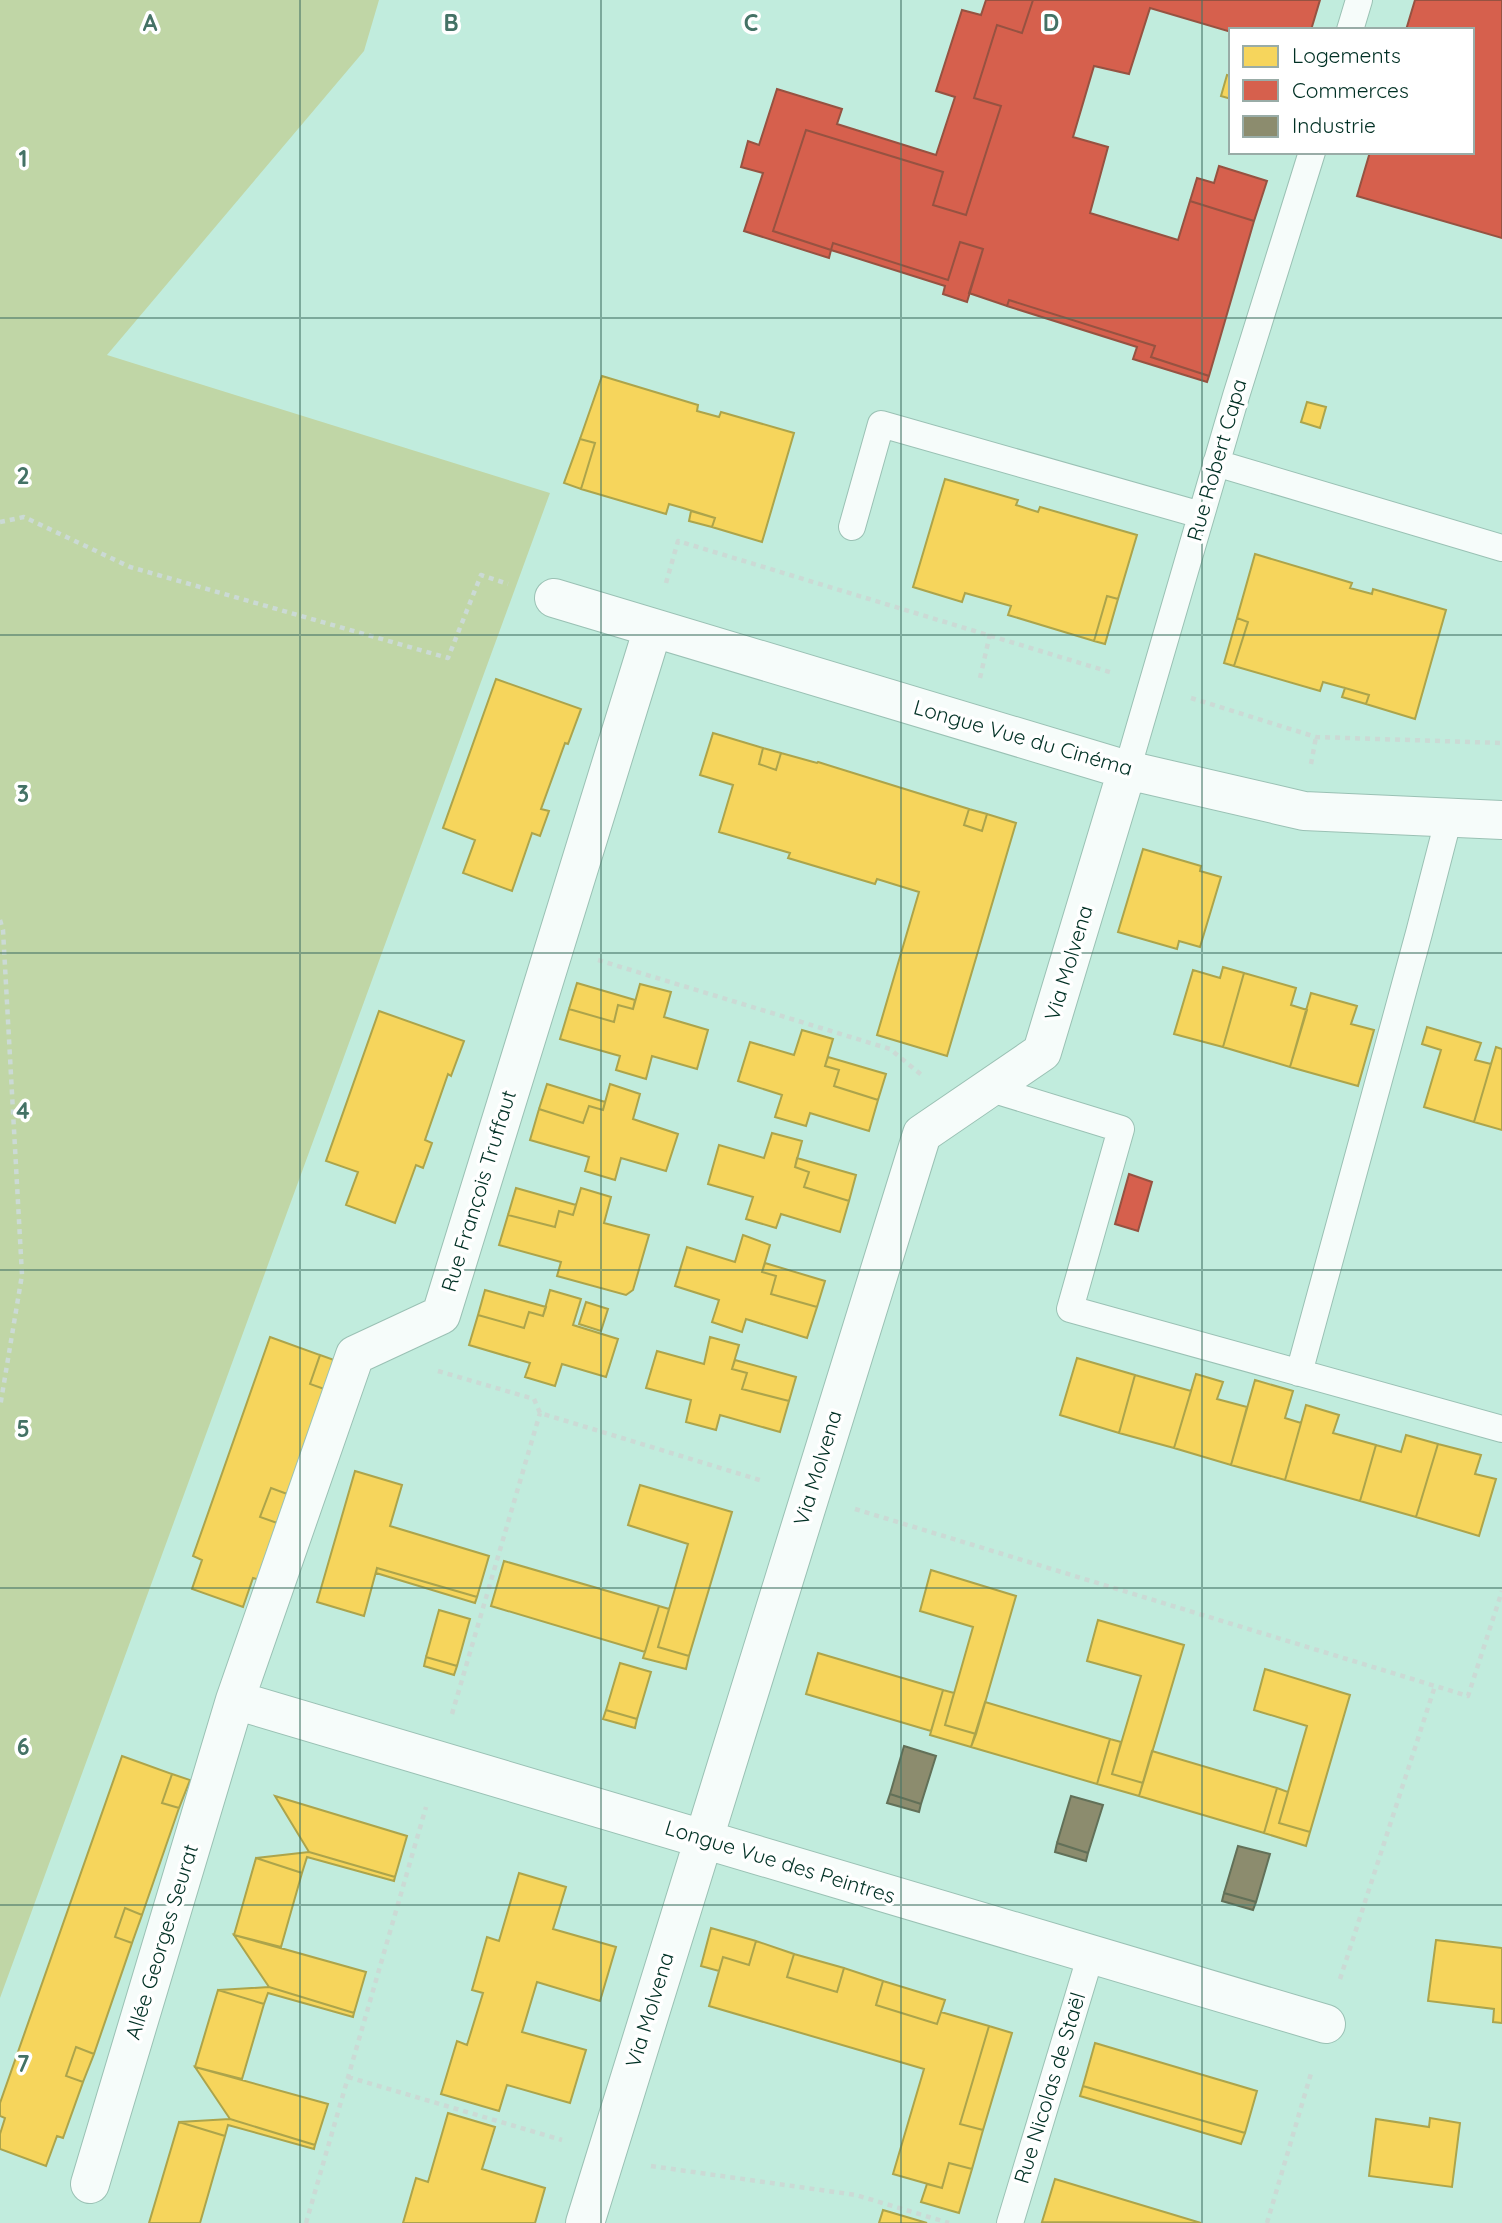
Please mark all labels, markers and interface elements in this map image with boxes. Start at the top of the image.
text: A [143,8,158,37]
text: B [443,8,459,37]
text: C [744,8,758,37]
text: D [1043,8,1059,37]
legend [1229,28,1474,154]
text: Logements [1292,42,1401,68]
text: Commerces [1292,77,1409,103]
text: Industrie [1292,112,1376,138]
text: 1 [19,144,27,173]
street label: Rue Robert Capa [1180,376,1252,544]
text: 2 [16,461,30,490]
street label: Longue Vue du Cinéma [911,693,1136,781]
text: 3 [17,779,29,808]
street label: Via Molvena [1038,902,1098,1023]
street label: Rue François Truffaut [435,1087,521,1295]
text: 4 [16,1096,30,1125]
street label: Via Molvena [787,1407,847,1528]
text: 5 [16,1414,30,1443]
text: 6 [17,1732,29,1761]
street label: Longue Vue des Peintres [662,1814,898,1908]
street label: Allée Georges Seurat [119,1841,203,2042]
street label: Via Molvena [619,1949,679,2070]
street label: Rue Nicolas de Staël [1008,1989,1091,2186]
text: 7 [17,2049,30,2078]

